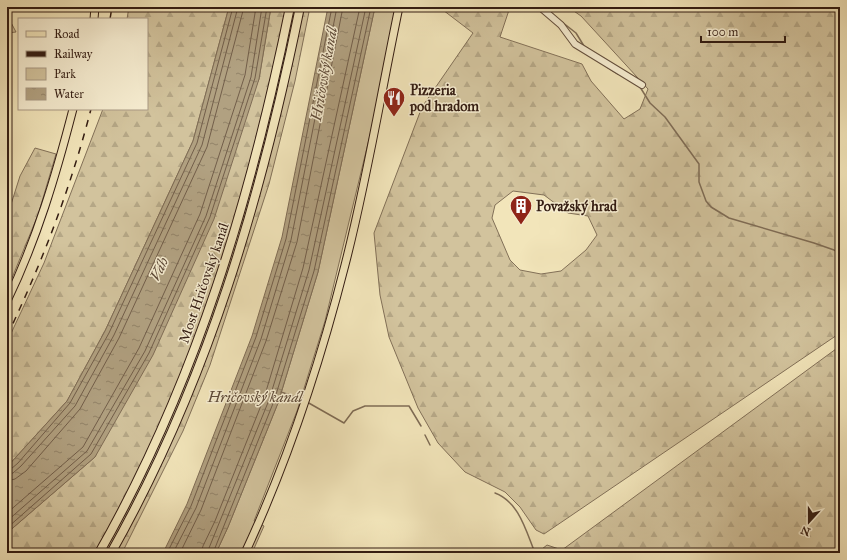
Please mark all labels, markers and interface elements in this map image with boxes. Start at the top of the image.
legend [18,18,148,110]
scale bar [701,18,785,44]
water label: Hričovský kanál [307,24,341,123]
text: 100 m [707,25,738,39]
text: Road [54,27,80,41]
text: Railway [54,47,93,61]
text: Park [54,67,76,81]
place label: Pizzeria pod hradom [409,82,479,116]
restaurant icon: Pizzeria pod hradom [381,85,407,118]
text: Water [54,87,84,101]
building icon: Považský hrad [508,193,534,226]
place label: Považský hrad [536,198,618,216]
street label: Most Hričovský kanál [175,220,233,345]
water label: Váh [146,254,173,284]
water label: Hričovský kanál [206,388,305,406]
north arrow [789,502,829,542]
text: N [798,523,812,539]

